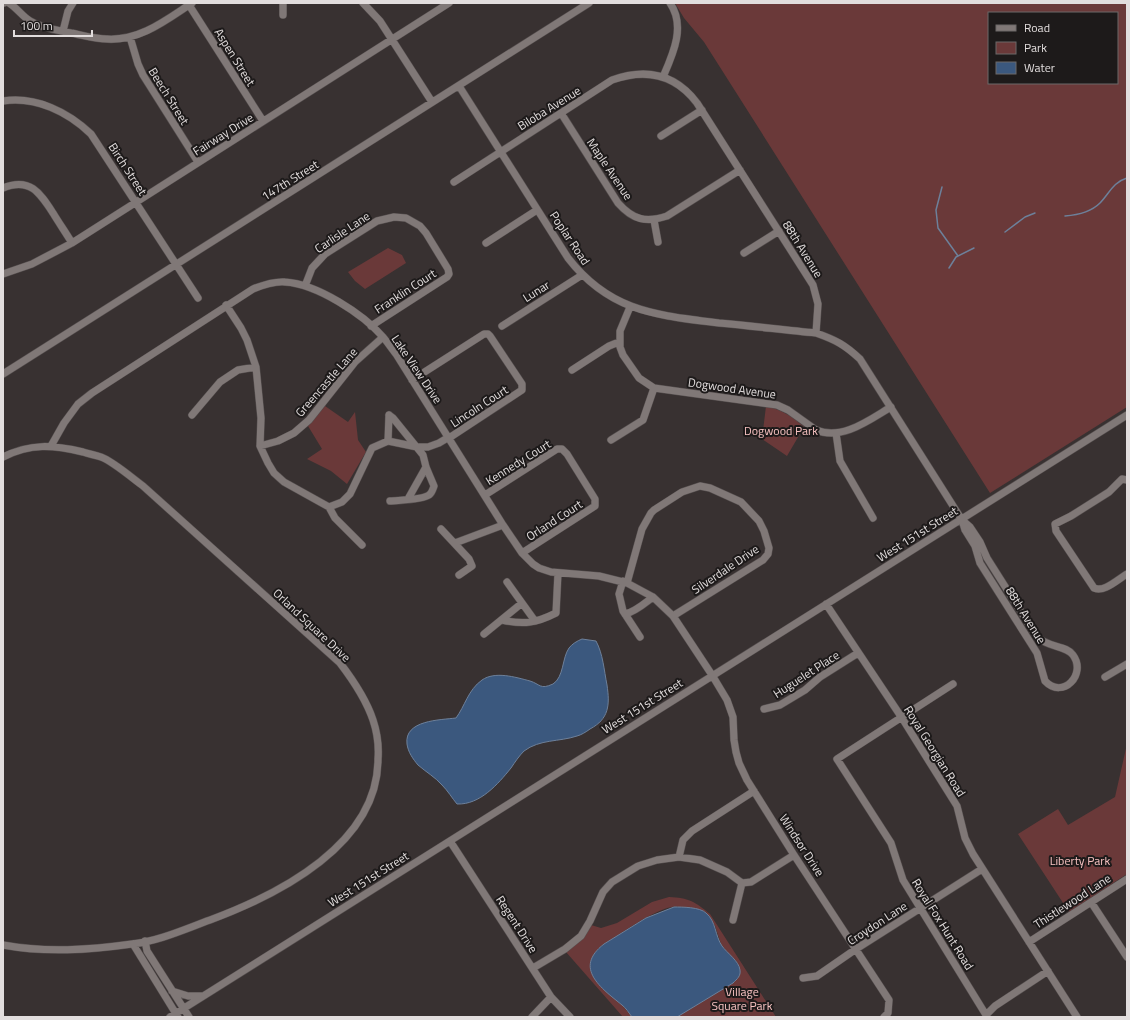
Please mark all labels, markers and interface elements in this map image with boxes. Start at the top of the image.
scale bar [14,12,92,38]
legend [988,12,1118,84]
text: 100 m [20,16,53,35]
text: Road [1024,18,1050,37]
street label: Aspen Street [210,24,261,90]
text: Park [1024,38,1047,57]
text: Water [1024,58,1055,77]
street label: Beech Street [144,64,195,129]
street label: Biloba Avenue [514,81,584,135]
street label: Fairway Drive [189,108,257,160]
street label: Maple Avenue [582,134,638,204]
street label: Birch Street [104,139,153,200]
street label: 147th Street [258,154,323,205]
street label: Carlisle Lane [310,206,374,258]
street label: Poplar Road [545,207,595,269]
street label: 88th Avenue [778,217,828,281]
street label: Franklin Court [370,263,440,318]
street label: Lunar [519,275,553,307]
street label: Lake View Drive [387,331,447,407]
street label: Greencastle Lane [290,343,362,421]
street label: Dogwood Avenue [687,372,777,404]
street label: Lincoln Court [446,380,512,432]
park label: Dogwood Park [744,421,818,440]
street label: Kennedy Court [482,434,555,490]
street label: Orland Court [522,494,587,545]
street label: West 151st Street [873,501,962,567]
street label: Silverdale Drive [687,539,763,599]
street label: 88th Avenue [1001,583,1051,647]
street label: Orland Square Drive [269,584,355,666]
street label: Huguelet Place [769,645,843,703]
street label: West 151st Street [598,673,687,739]
street label: Royal Georgian Road [899,702,971,800]
street label: Windsor Drive [775,810,829,880]
street label: West 151st Street [324,846,413,912]
park label: Liberty Park [1050,851,1111,870]
street label: Thistlewood Lane [1030,869,1114,933]
street label: Royal Fox Hunt Road [907,875,979,973]
street label: Regent Drive [491,892,543,956]
street label: Croydon Lane [843,896,911,950]
park label: Village Square Park [712,982,773,1015]

